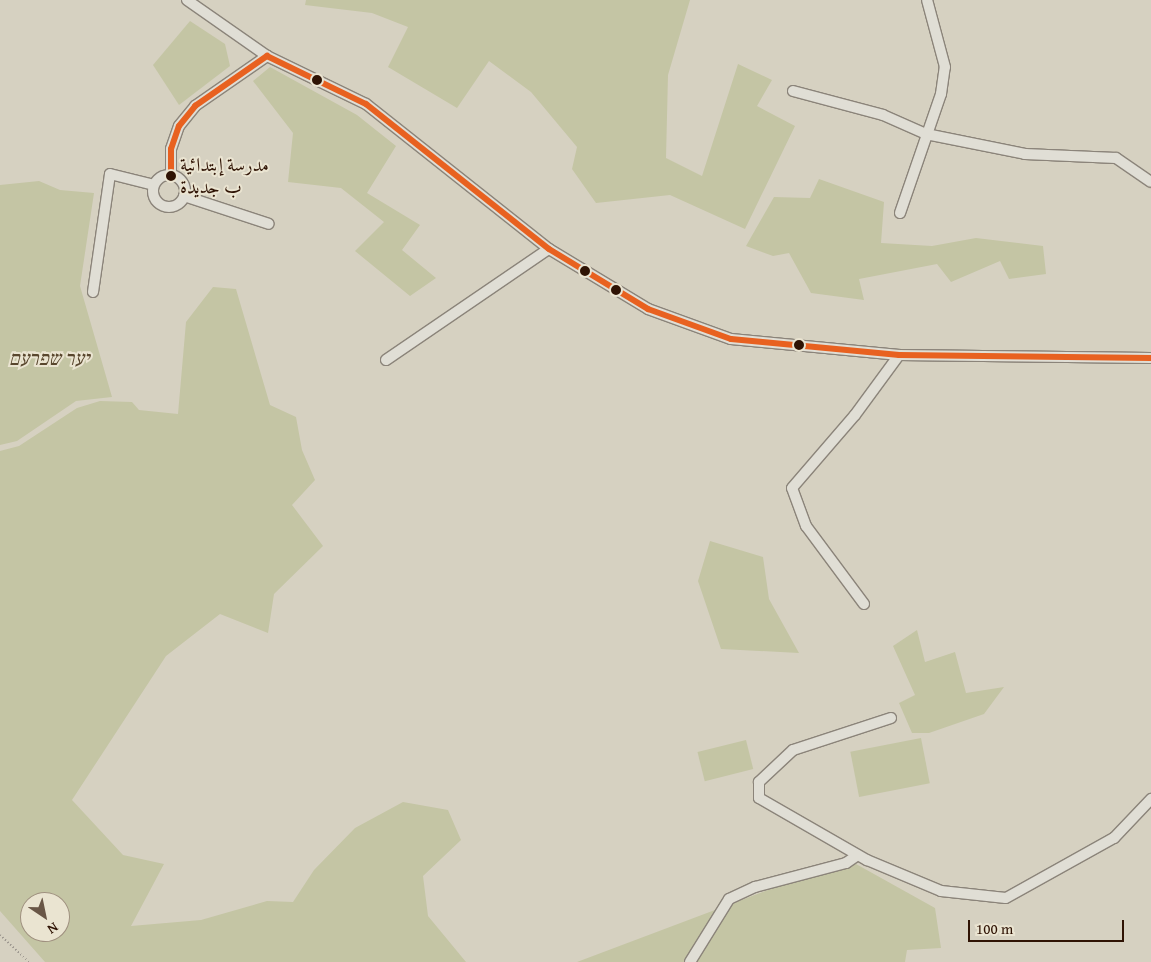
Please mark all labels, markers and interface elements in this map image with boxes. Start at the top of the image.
unlabelled marker [312,75,322,85]
place label: مدرسة إبتدائية ب جديدة [180,154,269,198]
marker: مدرسة إبتدائية ب جديدة [166,171,176,181]
unlabelled marker [580,266,590,276]
unlabelled marker [611,285,621,295]
unlabelled marker [794,340,804,350]
park label: יער שפרעם [9,345,89,369]
north arrow [20,892,70,942]
scale bar [971,910,1127,942]
text: N [43,918,62,940]
text: 100 m [976,918,1013,939]

